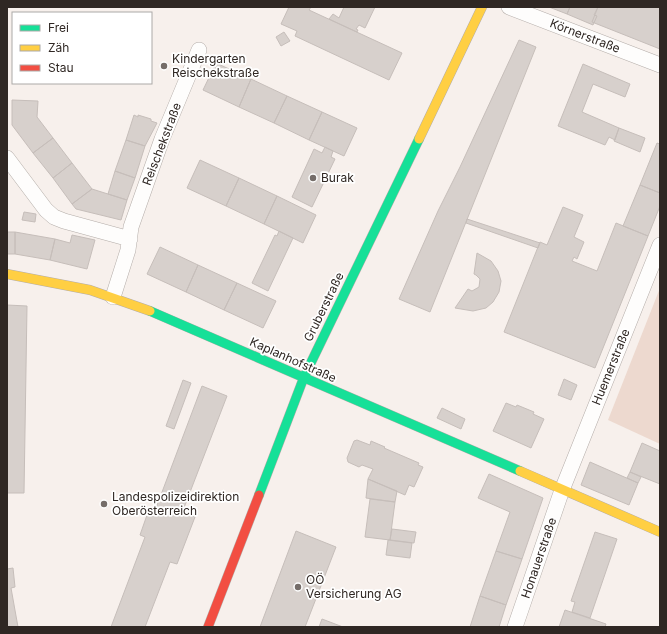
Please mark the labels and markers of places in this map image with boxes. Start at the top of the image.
place label: Kindergarten Reischekstraße [172,51,259,80]
marker: Kindergarten Reischekstraße [159,61,169,71]
place label: Burak [321,170,354,185]
marker: Burak [308,173,318,183]
place label: Landespolizeidirektion Oberösterreich [112,489,239,518]
marker: Landespolizeidirektion Oberösterreich [99,499,109,509]
place label: OÖ Versicherung AG [306,572,402,601]
marker: OÖ Versicherung AG [293,582,303,592]

